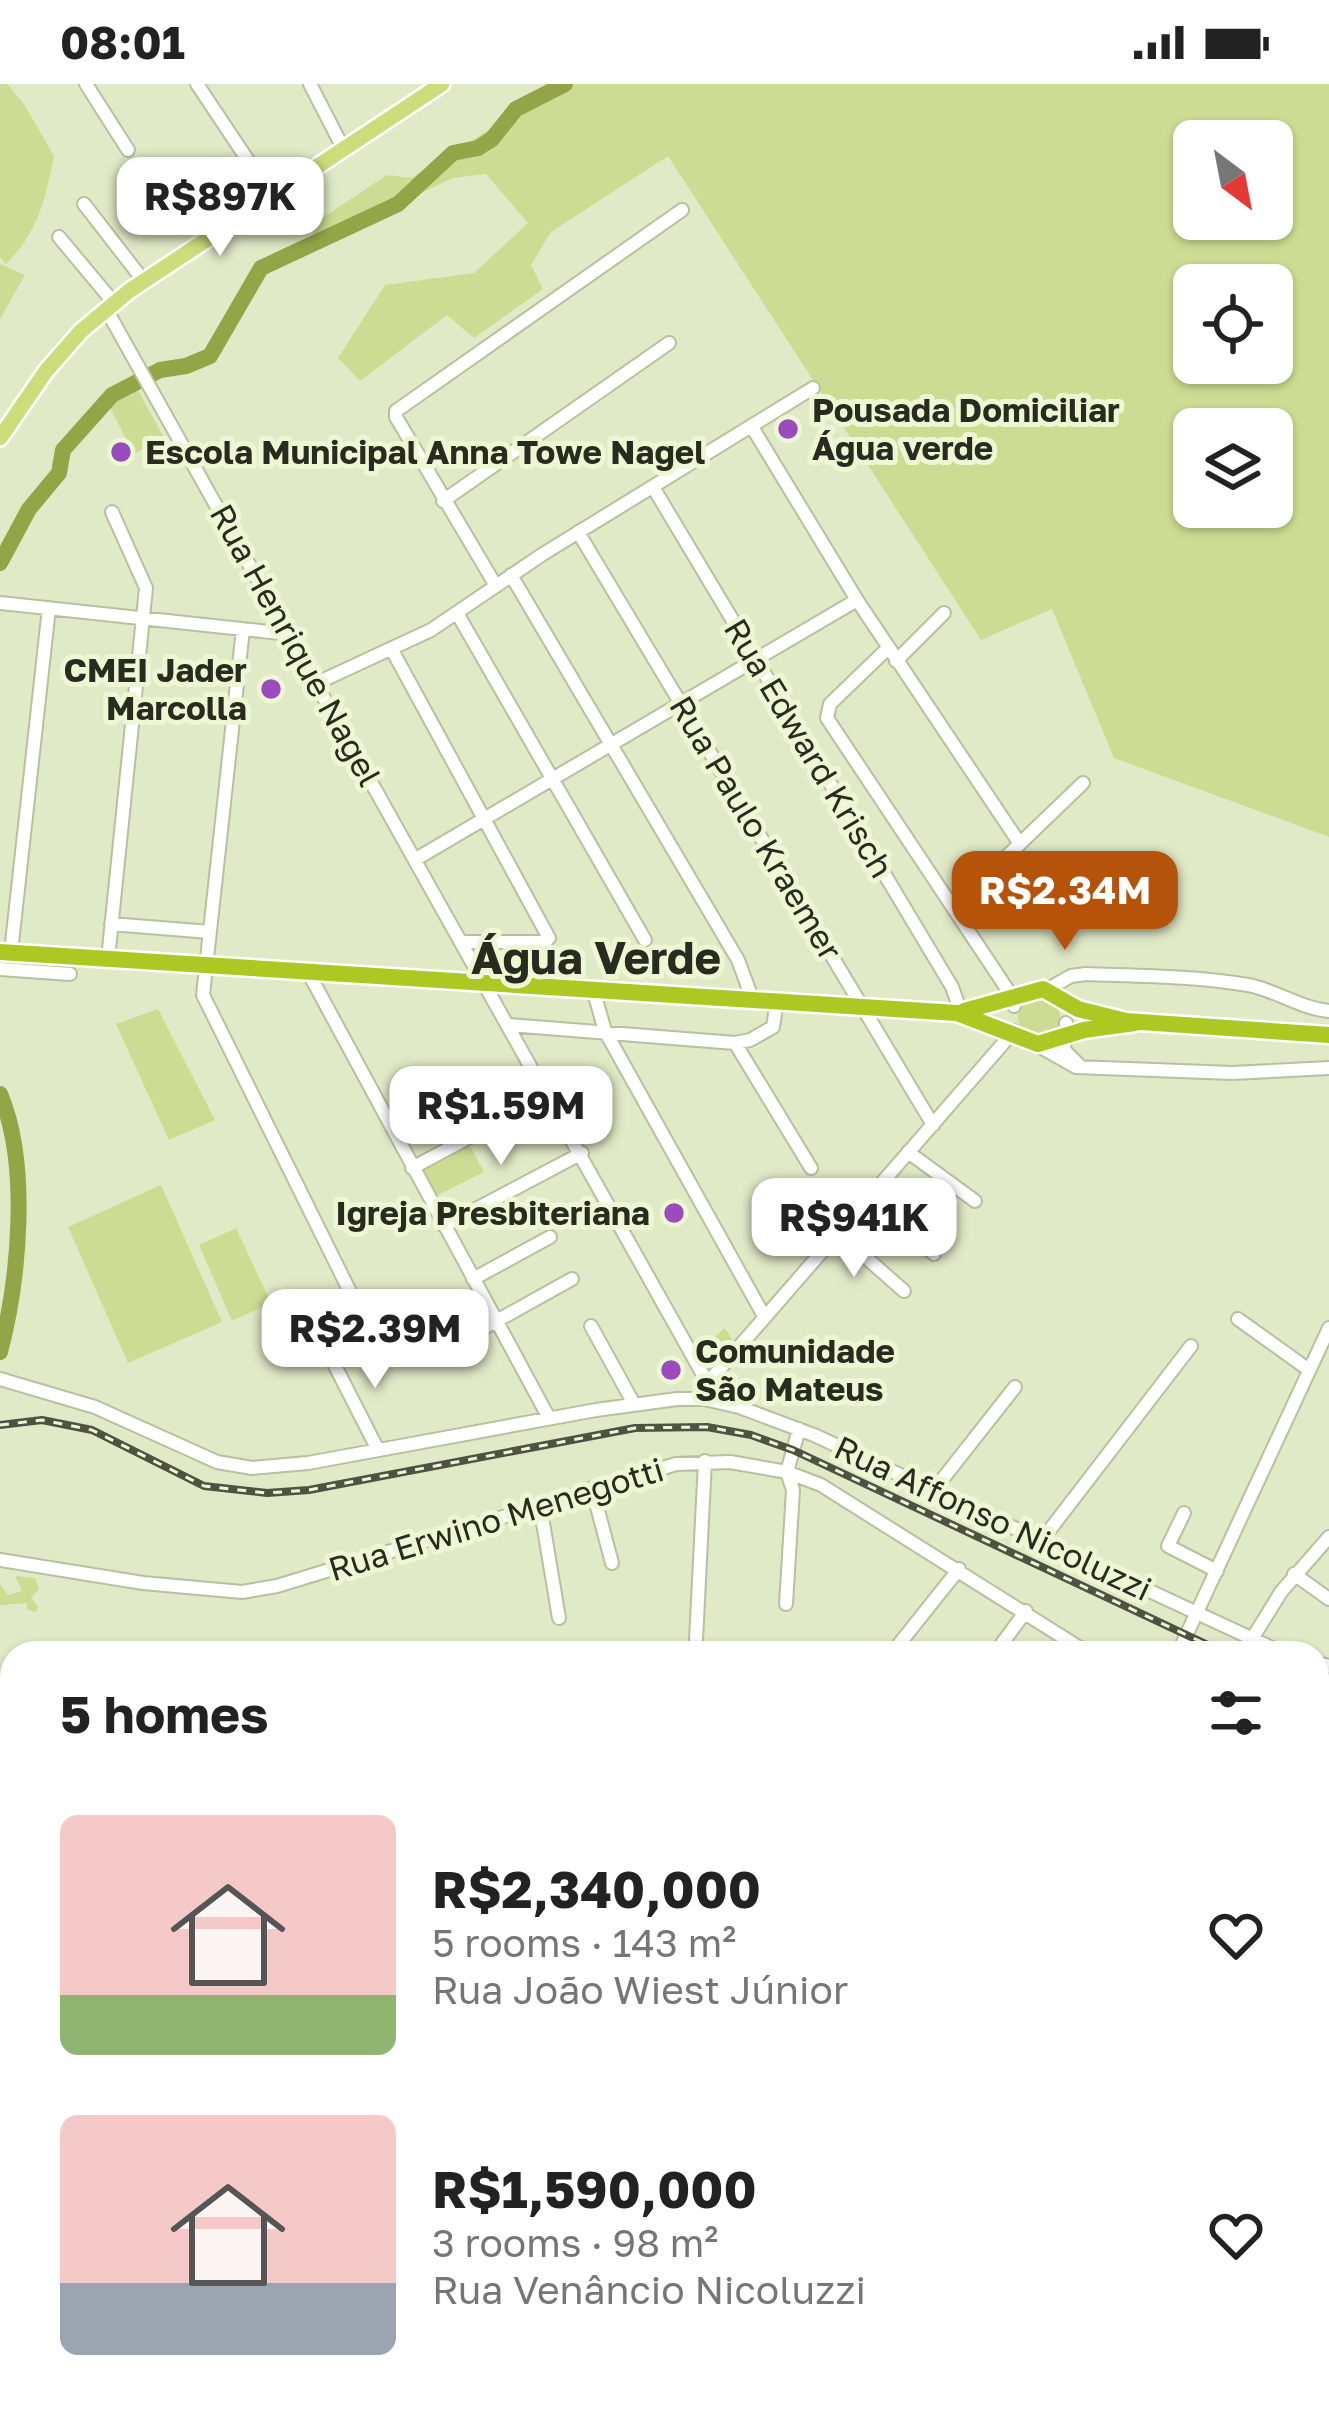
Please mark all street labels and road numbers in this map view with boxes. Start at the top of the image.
street label: Rua Henrique Nagel [203,497,390,793]
street label: Rua Edward Krisch [717,611,902,884]
street label: Rua Paulo Kraemer [662,689,851,967]
street label: Rua Affonso Nicoluzzi [829,1427,1158,1608]
street label: Rua Erwino Menegotti [324,1449,668,1588]

